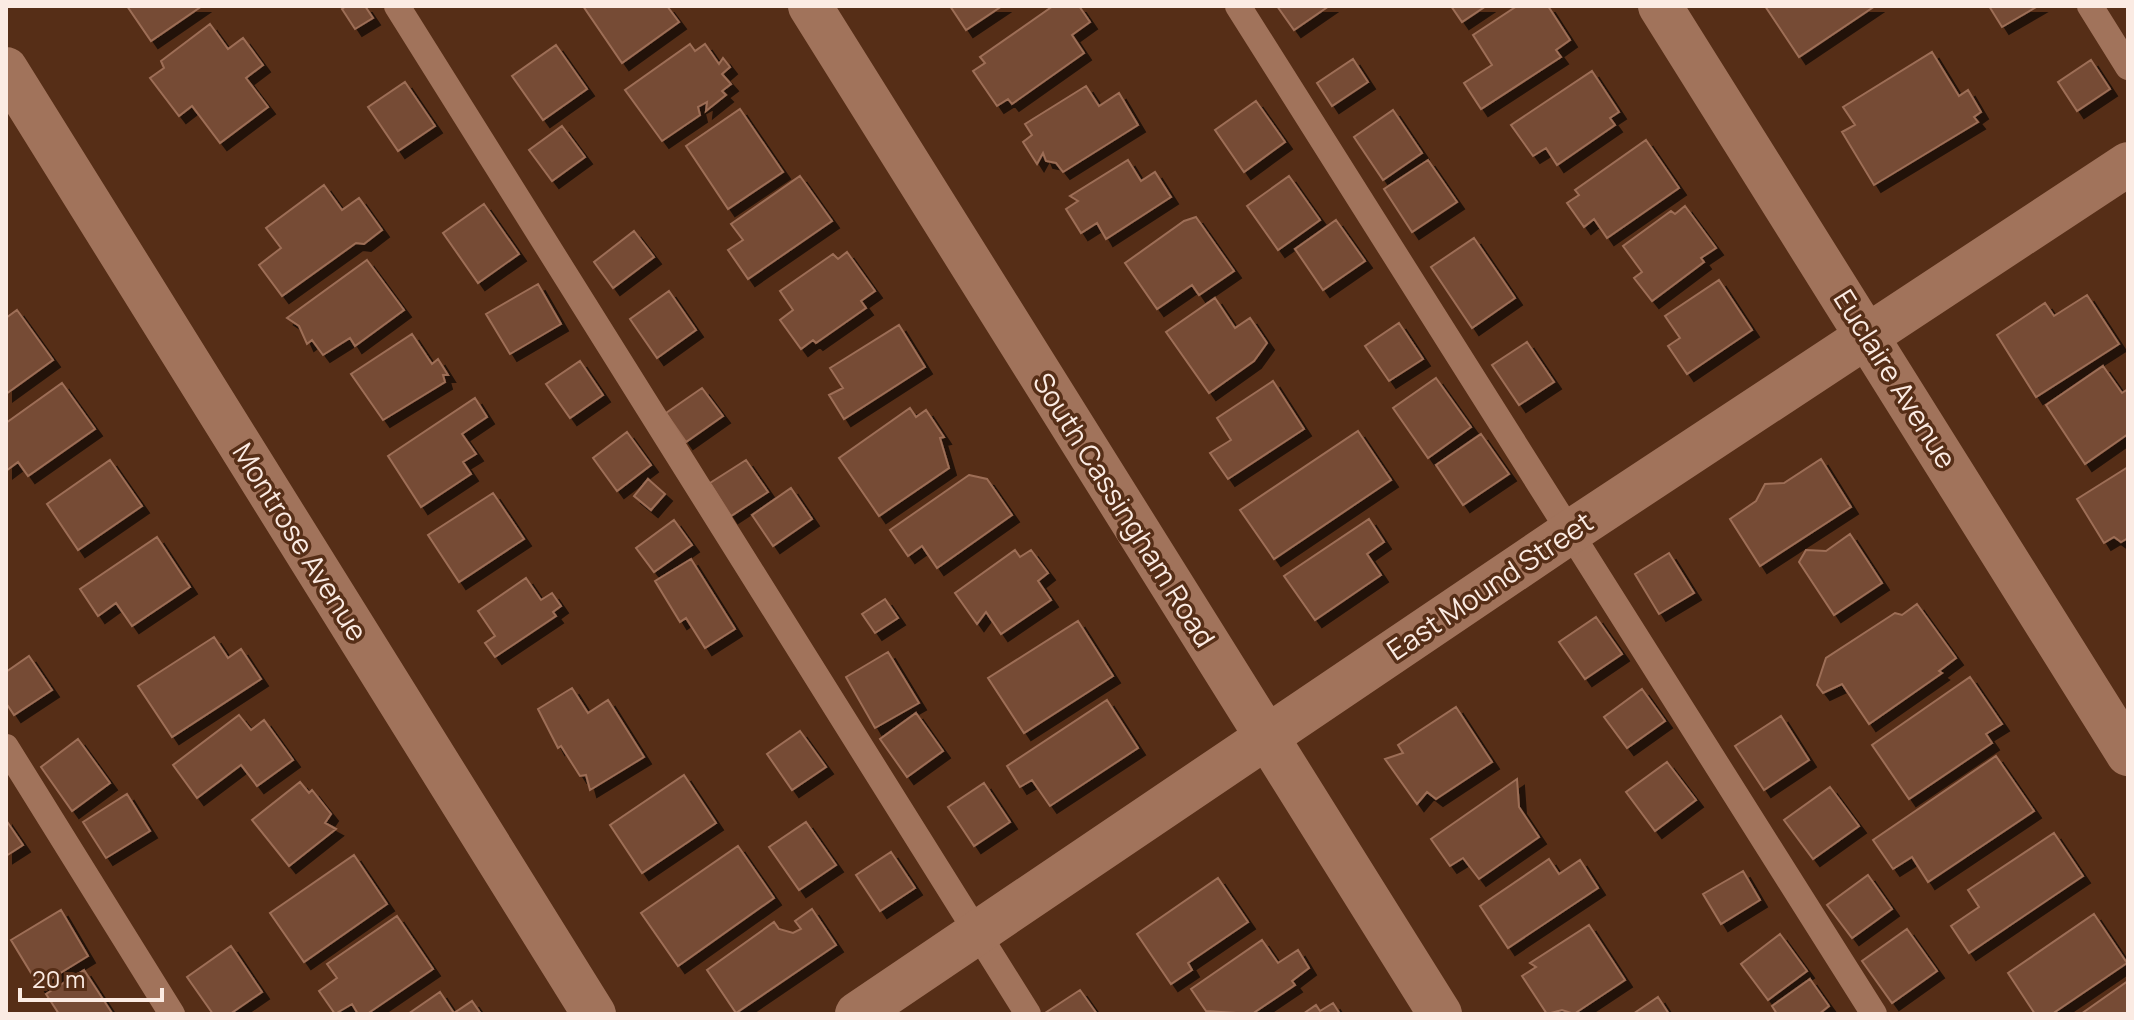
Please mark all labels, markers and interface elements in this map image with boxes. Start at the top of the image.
street label: Euclaire Avenue [1826,282,1966,475]
street label: South Cassingham Road [1025,365,1225,654]
street label: Montrose Avenue [225,435,377,648]
street label: East Mound Street [1379,502,1600,668]
scale bar [20,952,162,1002]
text: 20 m [32,962,85,995]

